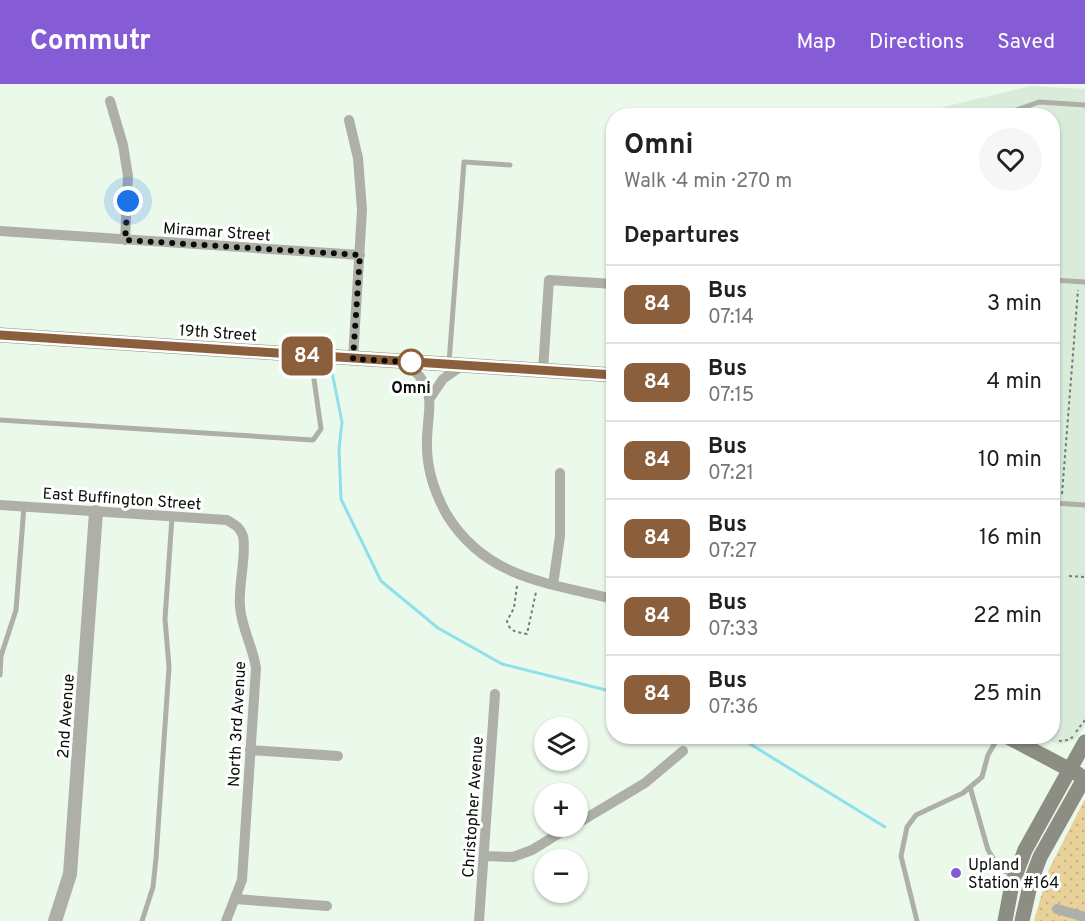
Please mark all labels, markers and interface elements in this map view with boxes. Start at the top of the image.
text: Commutr [30,24,151,60]
text: Map [796,29,836,56]
text: Directions [869,29,964,56]
text: Saved [997,29,1055,56]
text: Omni [624,128,693,164]
button: heart [979,128,1042,191]
text: Walk · 4 min · 270 m [624,169,792,195]
your location [113,186,143,216]
street label: Miramar Street [162,219,271,247]
text: Departures [624,223,740,250]
text: Bus [708,278,747,305]
text: 84 [644,291,670,318]
text: 3 min [987,291,1042,318]
text: 07:14 [708,305,754,331]
street label: 19th Street [178,321,258,347]
line badge: 84 [280,336,334,376]
text: 84 [294,343,320,370]
marker: Omni [398,349,424,375]
text: Bus [708,356,747,383]
text: 84 [644,369,670,396]
text: 4 min [987,369,1042,396]
place label: Omni [391,379,431,399]
text: 07:15 [708,383,754,409]
text: Bus [708,434,747,461]
text: 84 [644,447,670,474]
text: 10 min [978,447,1042,474]
text: 07:21 [708,461,754,487]
street label: East Buffington Street [42,484,202,516]
text: Bus [708,512,747,539]
text: 84 [644,525,670,552]
text: 16 min [979,525,1042,552]
text: 07:27 [708,539,757,565]
text: Bus [708,590,747,617]
text: 84 [644,603,670,630]
text: 22 min [973,603,1042,630]
text: 07:33 [708,617,758,643]
street label: North 3rd Avenue [225,661,251,788]
text: Bus [708,668,747,695]
street label: 2nd Avenue [54,673,80,759]
text: 84 [644,681,670,708]
text: 25 min [973,681,1042,708]
text: 07:36 [708,695,758,721]
map controls [534,717,588,903]
button: layers [534,717,588,771]
street label: Christopher Avenue [459,736,489,879]
button: + [534,783,588,837]
button: − [534,849,588,903]
place label: Upland Station #164 [968,856,1059,894]
marker: Upland Station #164 [949,866,963,880]

